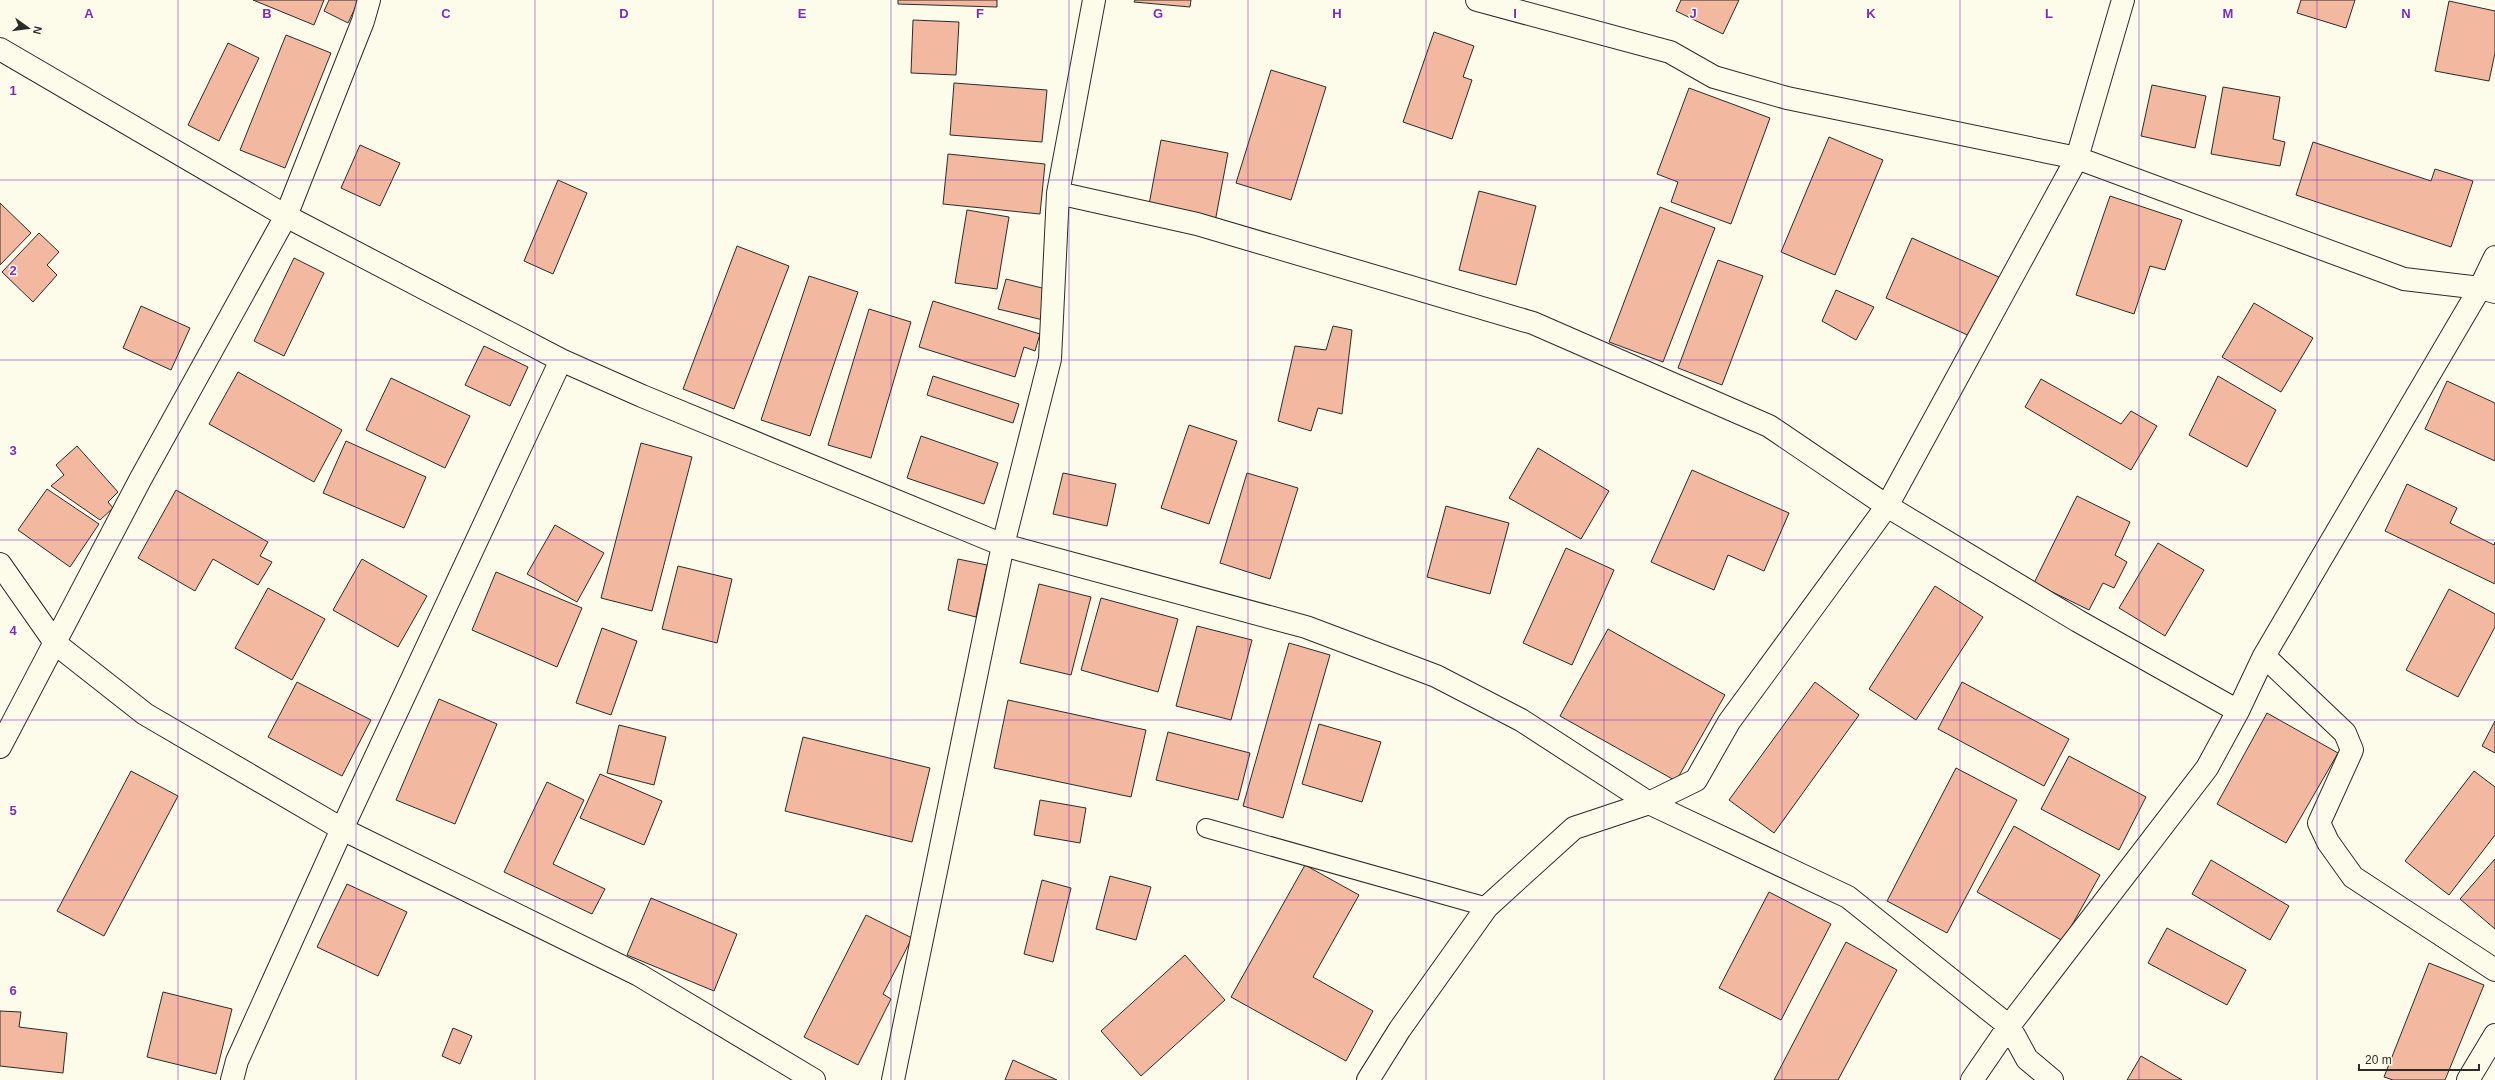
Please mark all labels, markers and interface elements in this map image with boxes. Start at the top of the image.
text: A [84,6,94,21]
text: B [262,6,272,21]
text: C [441,6,451,21]
text: D [619,6,629,21]
text: E [798,6,807,21]
text: F [976,6,984,21]
text: G [1153,6,1163,21]
text: H [1332,6,1342,21]
text: I [1513,6,1517,21]
text: J [1689,6,1697,21]
text: K [1866,6,1876,21]
text: L [2045,6,2053,21]
text: M [2223,6,2233,21]
text: N [2401,6,2411,21]
north arrow [8,8,48,48]
text: N [31,25,44,36]
text: 1 [9,83,17,98]
text: 2 [9,263,17,278]
text: 3 [9,443,17,458]
text: 4 [9,623,17,638]
text: 5 [9,803,17,818]
text: 6 [9,983,17,998]
scale bar [2359,1046,2479,1072]
text: 20 m [2365,1053,2392,1067]

